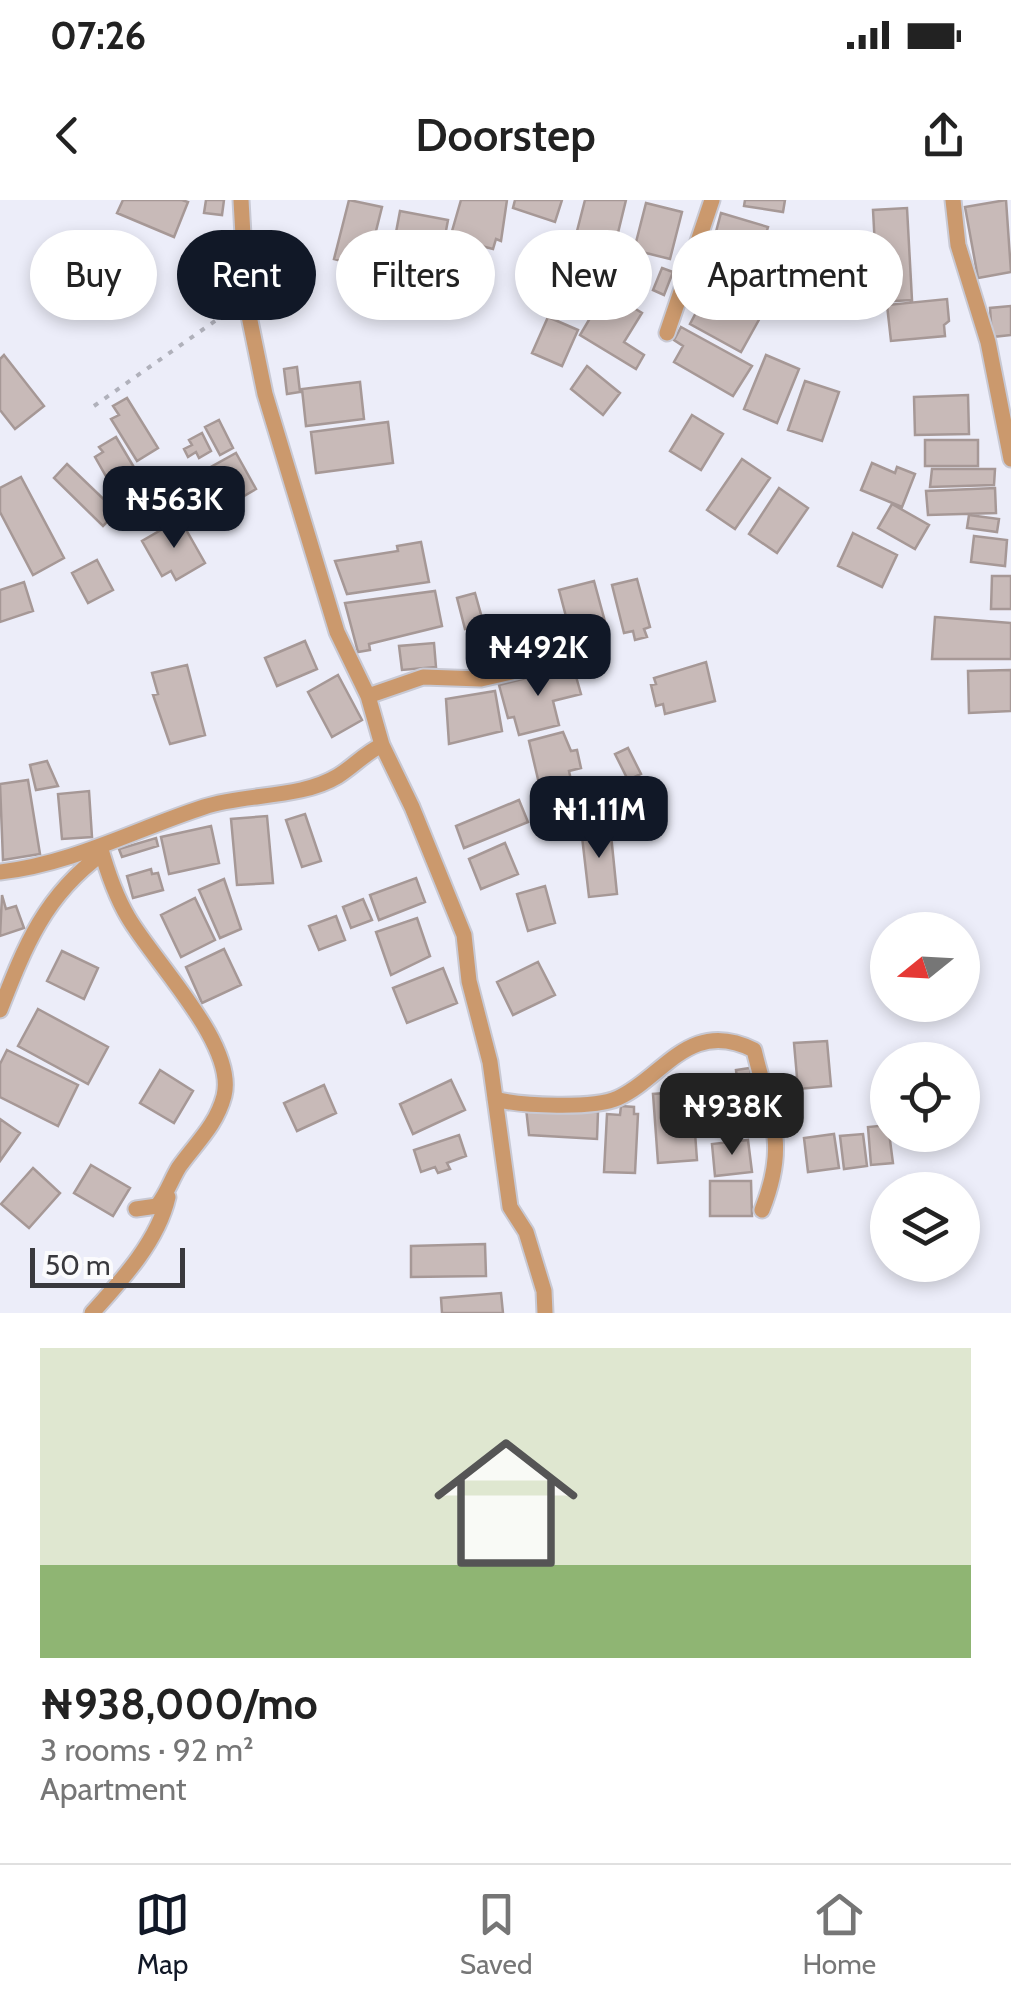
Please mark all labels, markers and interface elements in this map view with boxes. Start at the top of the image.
text: 07:26 [50,12,146,59]
icon: back [40,108,95,163]
text: Doorstep [415,108,596,162]
icon: share [916,108,971,163]
chip: Buy [30,230,157,320]
chip: Rent [177,230,316,320]
chip: Filters [336,230,495,320]
chip: New [515,230,652,320]
chip: Apartment [672,230,903,320]
pin: ₦563K [104,466,244,551]
text: ₦563K [125,479,223,518]
pin: ₦492K [468,614,608,699]
text: ₦492K [488,627,588,666]
pin: ₦1.11M [518,776,680,861]
text: ₦1.11M [552,789,646,828]
north arrow [870,912,980,1022]
map controls [870,912,980,1282]
button: locate [870,1042,980,1152]
pin: ₦938K [662,1073,802,1158]
text: ₦938K [682,1086,782,1125]
button: layers [870,1172,980,1282]
scale bar [30,1243,185,1288]
text: 50 m [45,1248,111,1282]
icon: home [416,1413,596,1593]
text: ₦938,000/mo [40,1678,318,1730]
text: 3 rooms · 92 m² [40,1730,254,1769]
text: Apartment [40,1769,187,1808]
tab: Map [135,1887,190,1981]
tab: Saved [460,1887,533,1981]
tab: Home [802,1887,876,1981]

